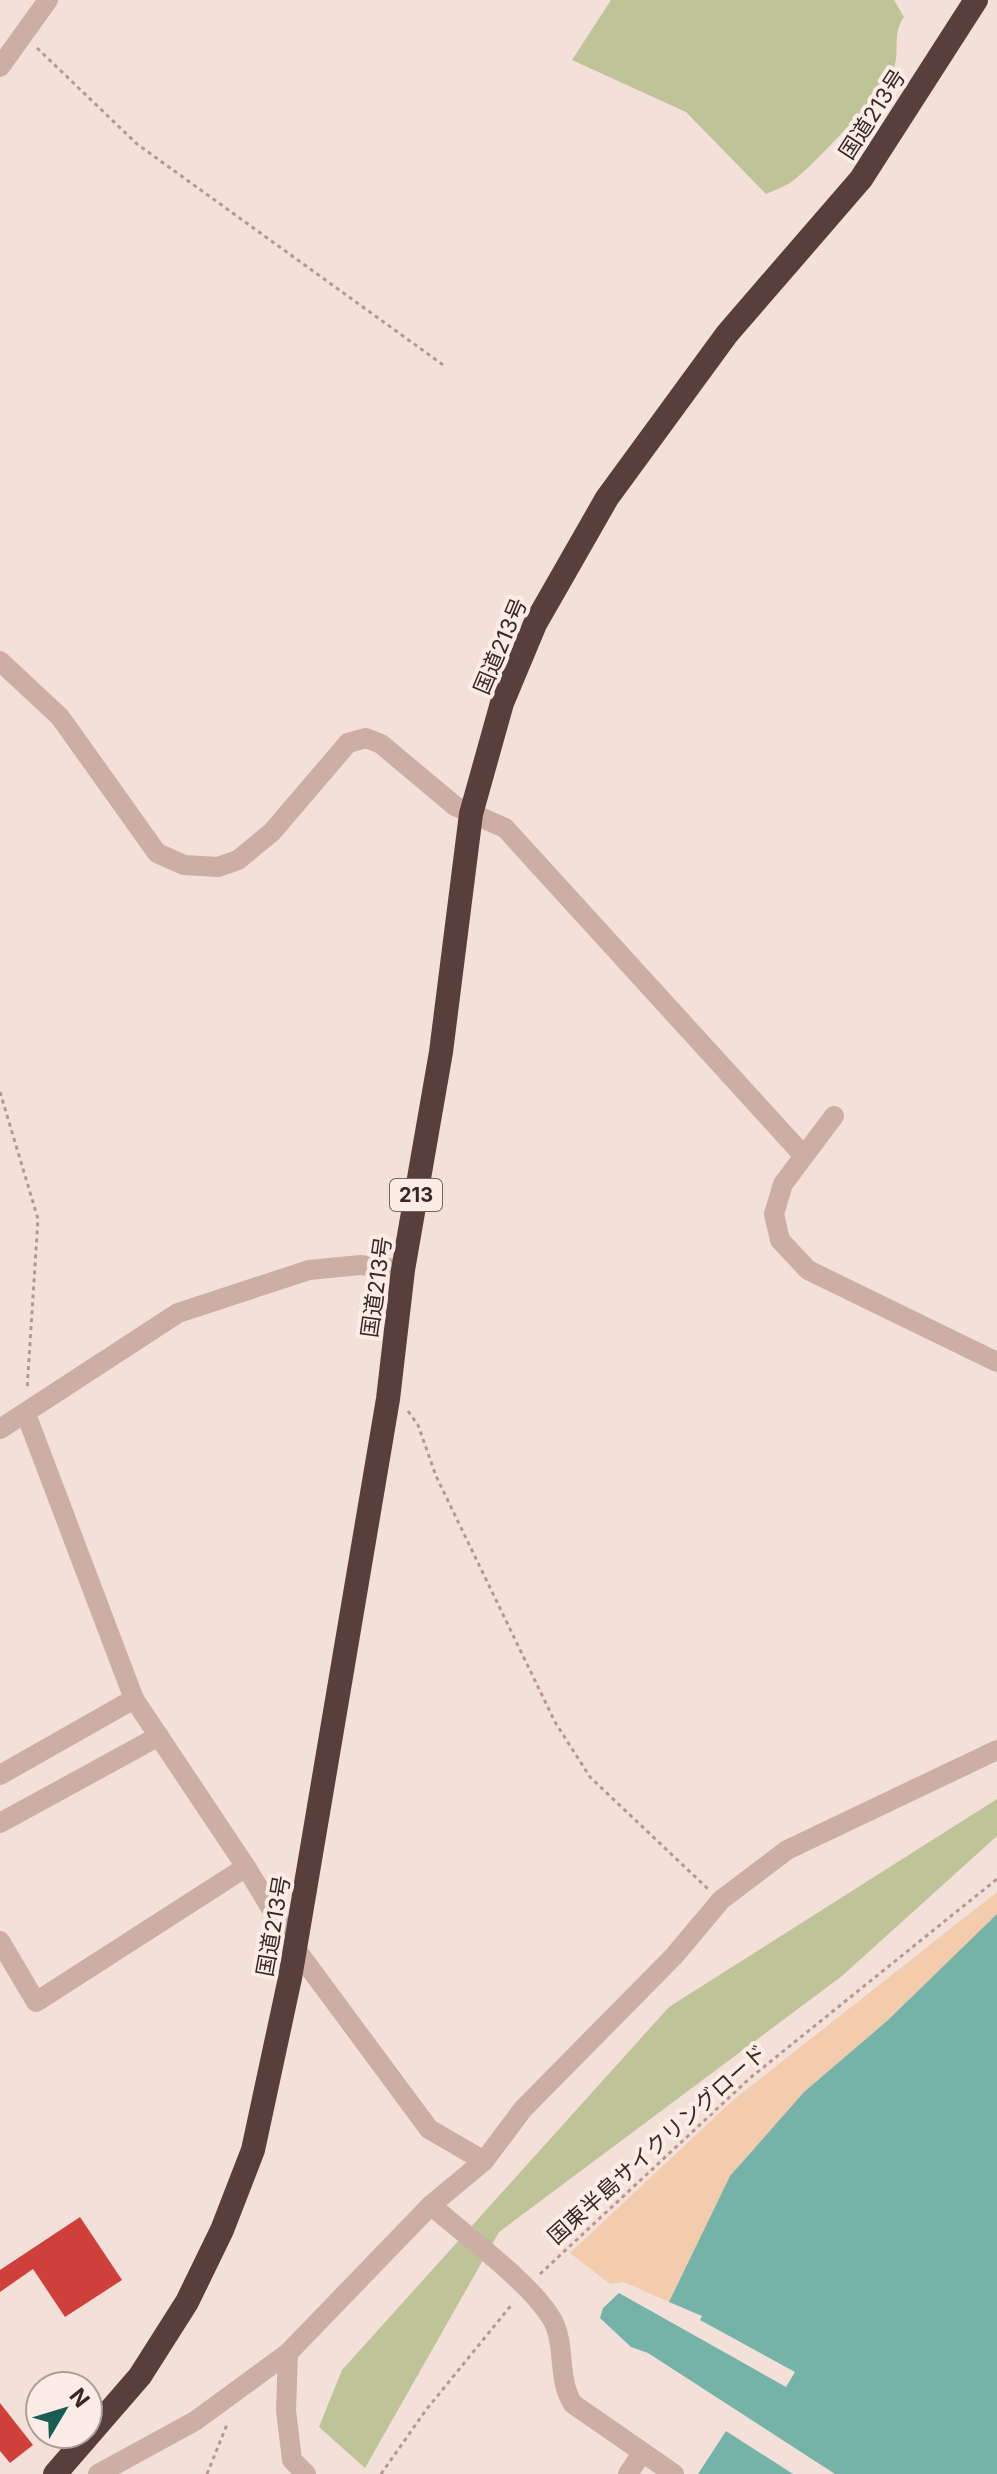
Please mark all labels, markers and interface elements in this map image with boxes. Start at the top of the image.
street label: 国道213号 [833,64,911,164]
street label: 国道213号 [468,594,532,698]
road number: 213 [390,1179,442,1211]
street label: 国道213号 [356,1235,396,1339]
street label: 国道213号 [251,1874,295,1978]
street label: 国東半島サイクリングロード [542,2039,772,2249]
north arrow [24,2370,104,2450]
text: N [64,2383,95,2412]

